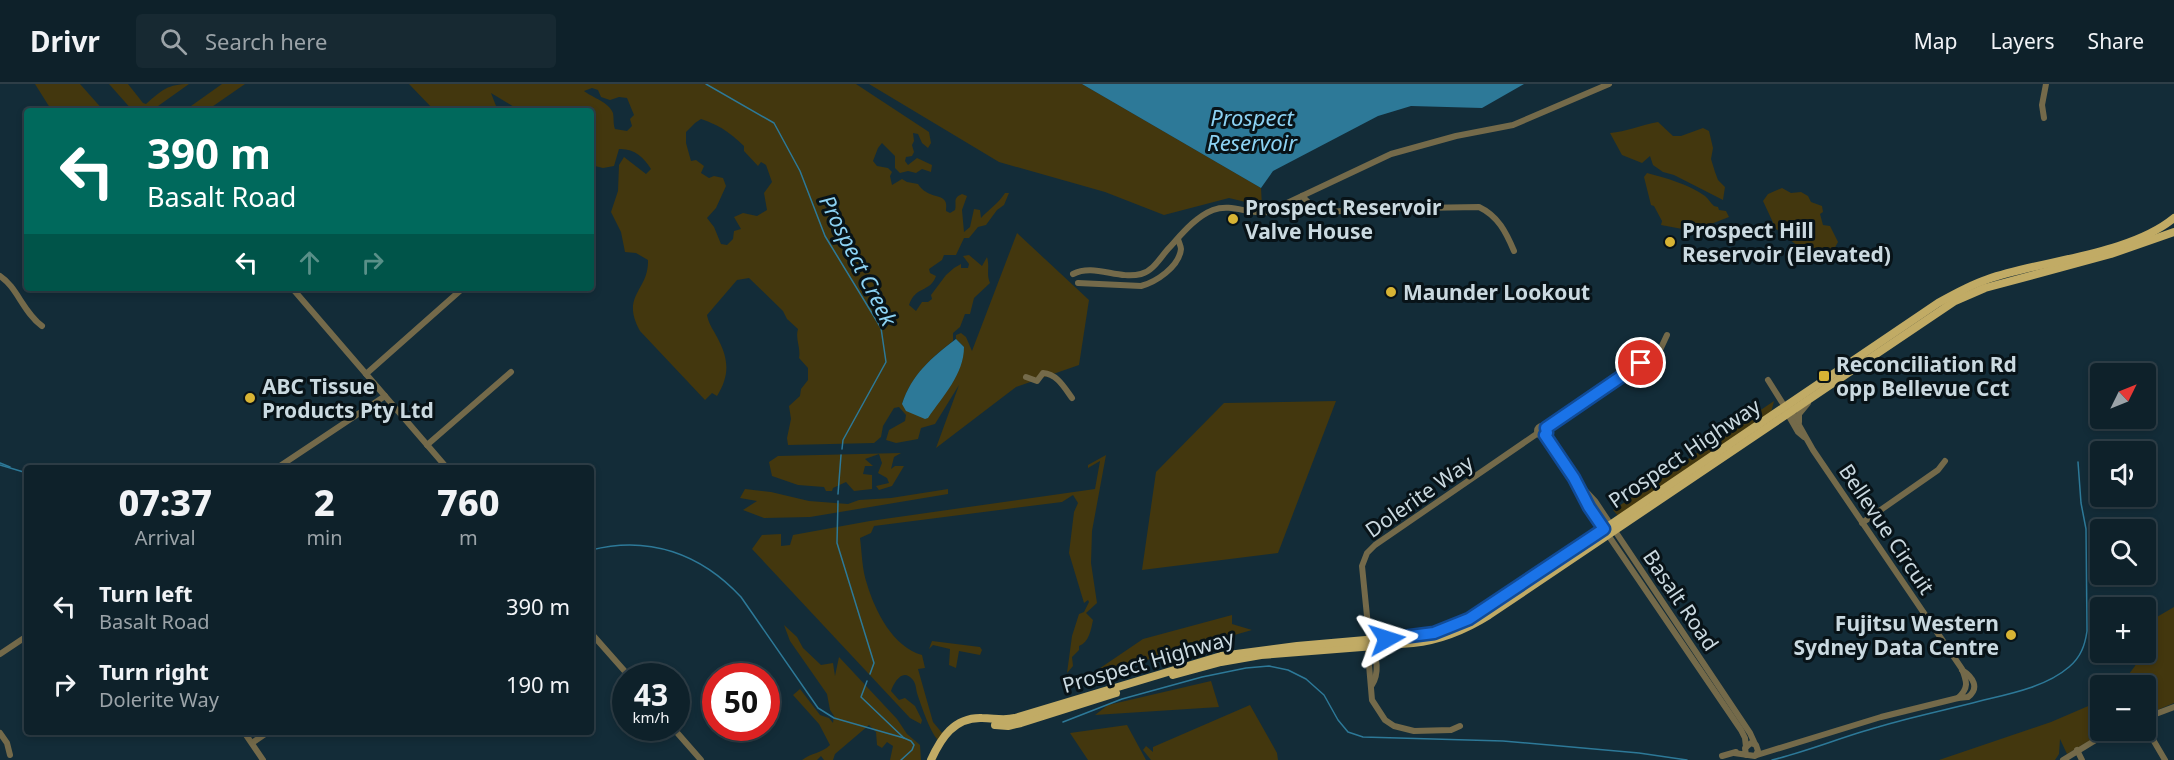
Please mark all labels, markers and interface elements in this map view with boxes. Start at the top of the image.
search box [136,14,556,68]
text: Drivr [30,22,100,60]
icon: search [157,25,190,58]
text: Search here [205,26,327,56]
text: Map [1914,27,1958,55]
text: Layers [1991,27,2055,55]
text: Share [2088,27,2144,55]
water label: Prospect Reservoir [1207,102,1298,157]
text: 390 m [147,124,271,181]
icon: left [48,132,126,210]
text: Basalt Road [147,178,296,215]
water label: Prospect Creek [813,189,905,332]
place label: Prospect Reservoir Valve House [1245,193,1442,245]
marker: Prospect Reservoir Valve House [1226,212,1240,226]
place label: Prospect Hill Reservoir (Elevated) [1682,216,1891,268]
marker: Prospect Hill Reservoir (Elevated) [1663,235,1677,249]
icon: left [230,246,263,279]
icon: ahead [293,246,326,279]
icon: right [356,246,389,279]
place label: Maunder Lookout [1403,278,1590,306]
marker: Maunder Lookout [1384,285,1398,299]
pin [1615,337,1666,388]
icon: arrive [1624,346,1657,379]
place label: Reconciliation Rd opp Bellevue Cct [1836,350,2017,402]
north arrow [2090,363,2156,429]
map controls [2090,363,2156,741]
marker: Reconciliation Rd opp Bellevue Cct [1817,369,1831,383]
place label: ABC Tissue Products Pty Ltd [262,372,434,424]
marker: ABC Tissue Products Pty Ltd [243,391,257,405]
street label: Prospect Highway [1603,392,1766,514]
button: sound [2090,441,2156,507]
street label: Dolerite Way [1359,448,1479,544]
street label: Bellevue Circuit [1833,458,1941,600]
text: 07:37 [118,478,212,527]
text: 2 [314,478,335,527]
text: 760 [437,478,500,527]
button: search [2090,519,2156,585]
text: Arrival [135,524,196,551]
text: min [306,524,343,551]
text: m [459,524,478,551]
street label: Basalt Road [1637,544,1725,656]
text: Turn left [99,578,193,608]
icon: left [48,590,81,623]
text: 390 m [506,591,570,621]
button: + [2090,597,2156,663]
position arrow [1355,607,1419,671]
text: Basalt Road [99,608,210,635]
place label: Fujitsu Western Sydney Data Centre [1794,609,1999,661]
street label: Prospect Highway [1059,623,1237,699]
marker: Fujitsu Western Sydney Data Centre [2004,628,2018,642]
text: Turn right [99,656,209,686]
speed limit sign: 50 [702,663,780,741]
icon: right [48,668,81,701]
text: 190 m [506,669,570,699]
text: 43 [634,674,668,715]
button: − [2090,675,2156,741]
text: Dolerite Way [99,686,219,713]
text: km/h [633,707,669,727]

